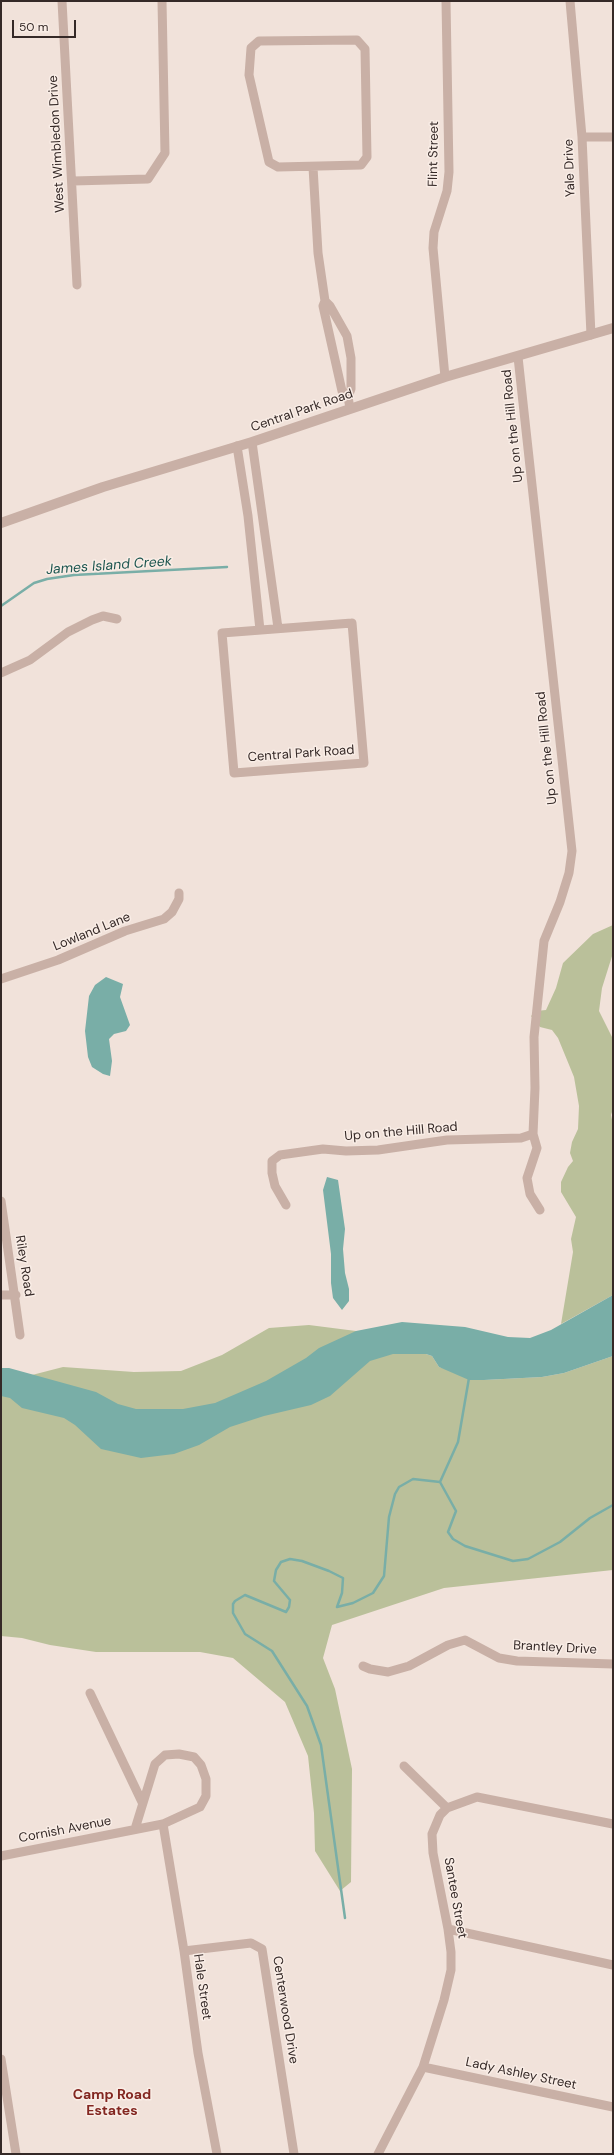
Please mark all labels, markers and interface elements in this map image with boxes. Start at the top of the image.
scale bar [14,12,78,38]
text: 50 m [19,19,48,35]
street label: West Wimbledon Drive [46,75,68,213]
street label: Flint Street [426,121,442,187]
street label: Yale Drive [561,139,579,197]
street label: Up on the Hill Road [499,369,527,483]
street label: Central Park Road [249,386,355,436]
water label: James Island Creek [46,553,172,579]
street label: Up on the Hill Road [533,691,561,805]
street label: Central Park Road [247,742,355,766]
street label: Lowland Lane [51,909,133,955]
street label: Up on the Hill Road [344,1119,458,1145]
street label: Riley Road [11,1234,37,1298]
street label: Brantley Drive [513,1638,597,1658]
street label: Cornish Avenue [17,1813,113,1847]
street label: Santee Street [440,1856,470,1940]
street label: Hale Street [190,1953,214,2021]
street label: Centerwood Drive [269,1955,301,2065]
street label: Lady Ashley Street [464,2055,578,2093]
district label: Camp Road Estates [73,2087,151,2120]

